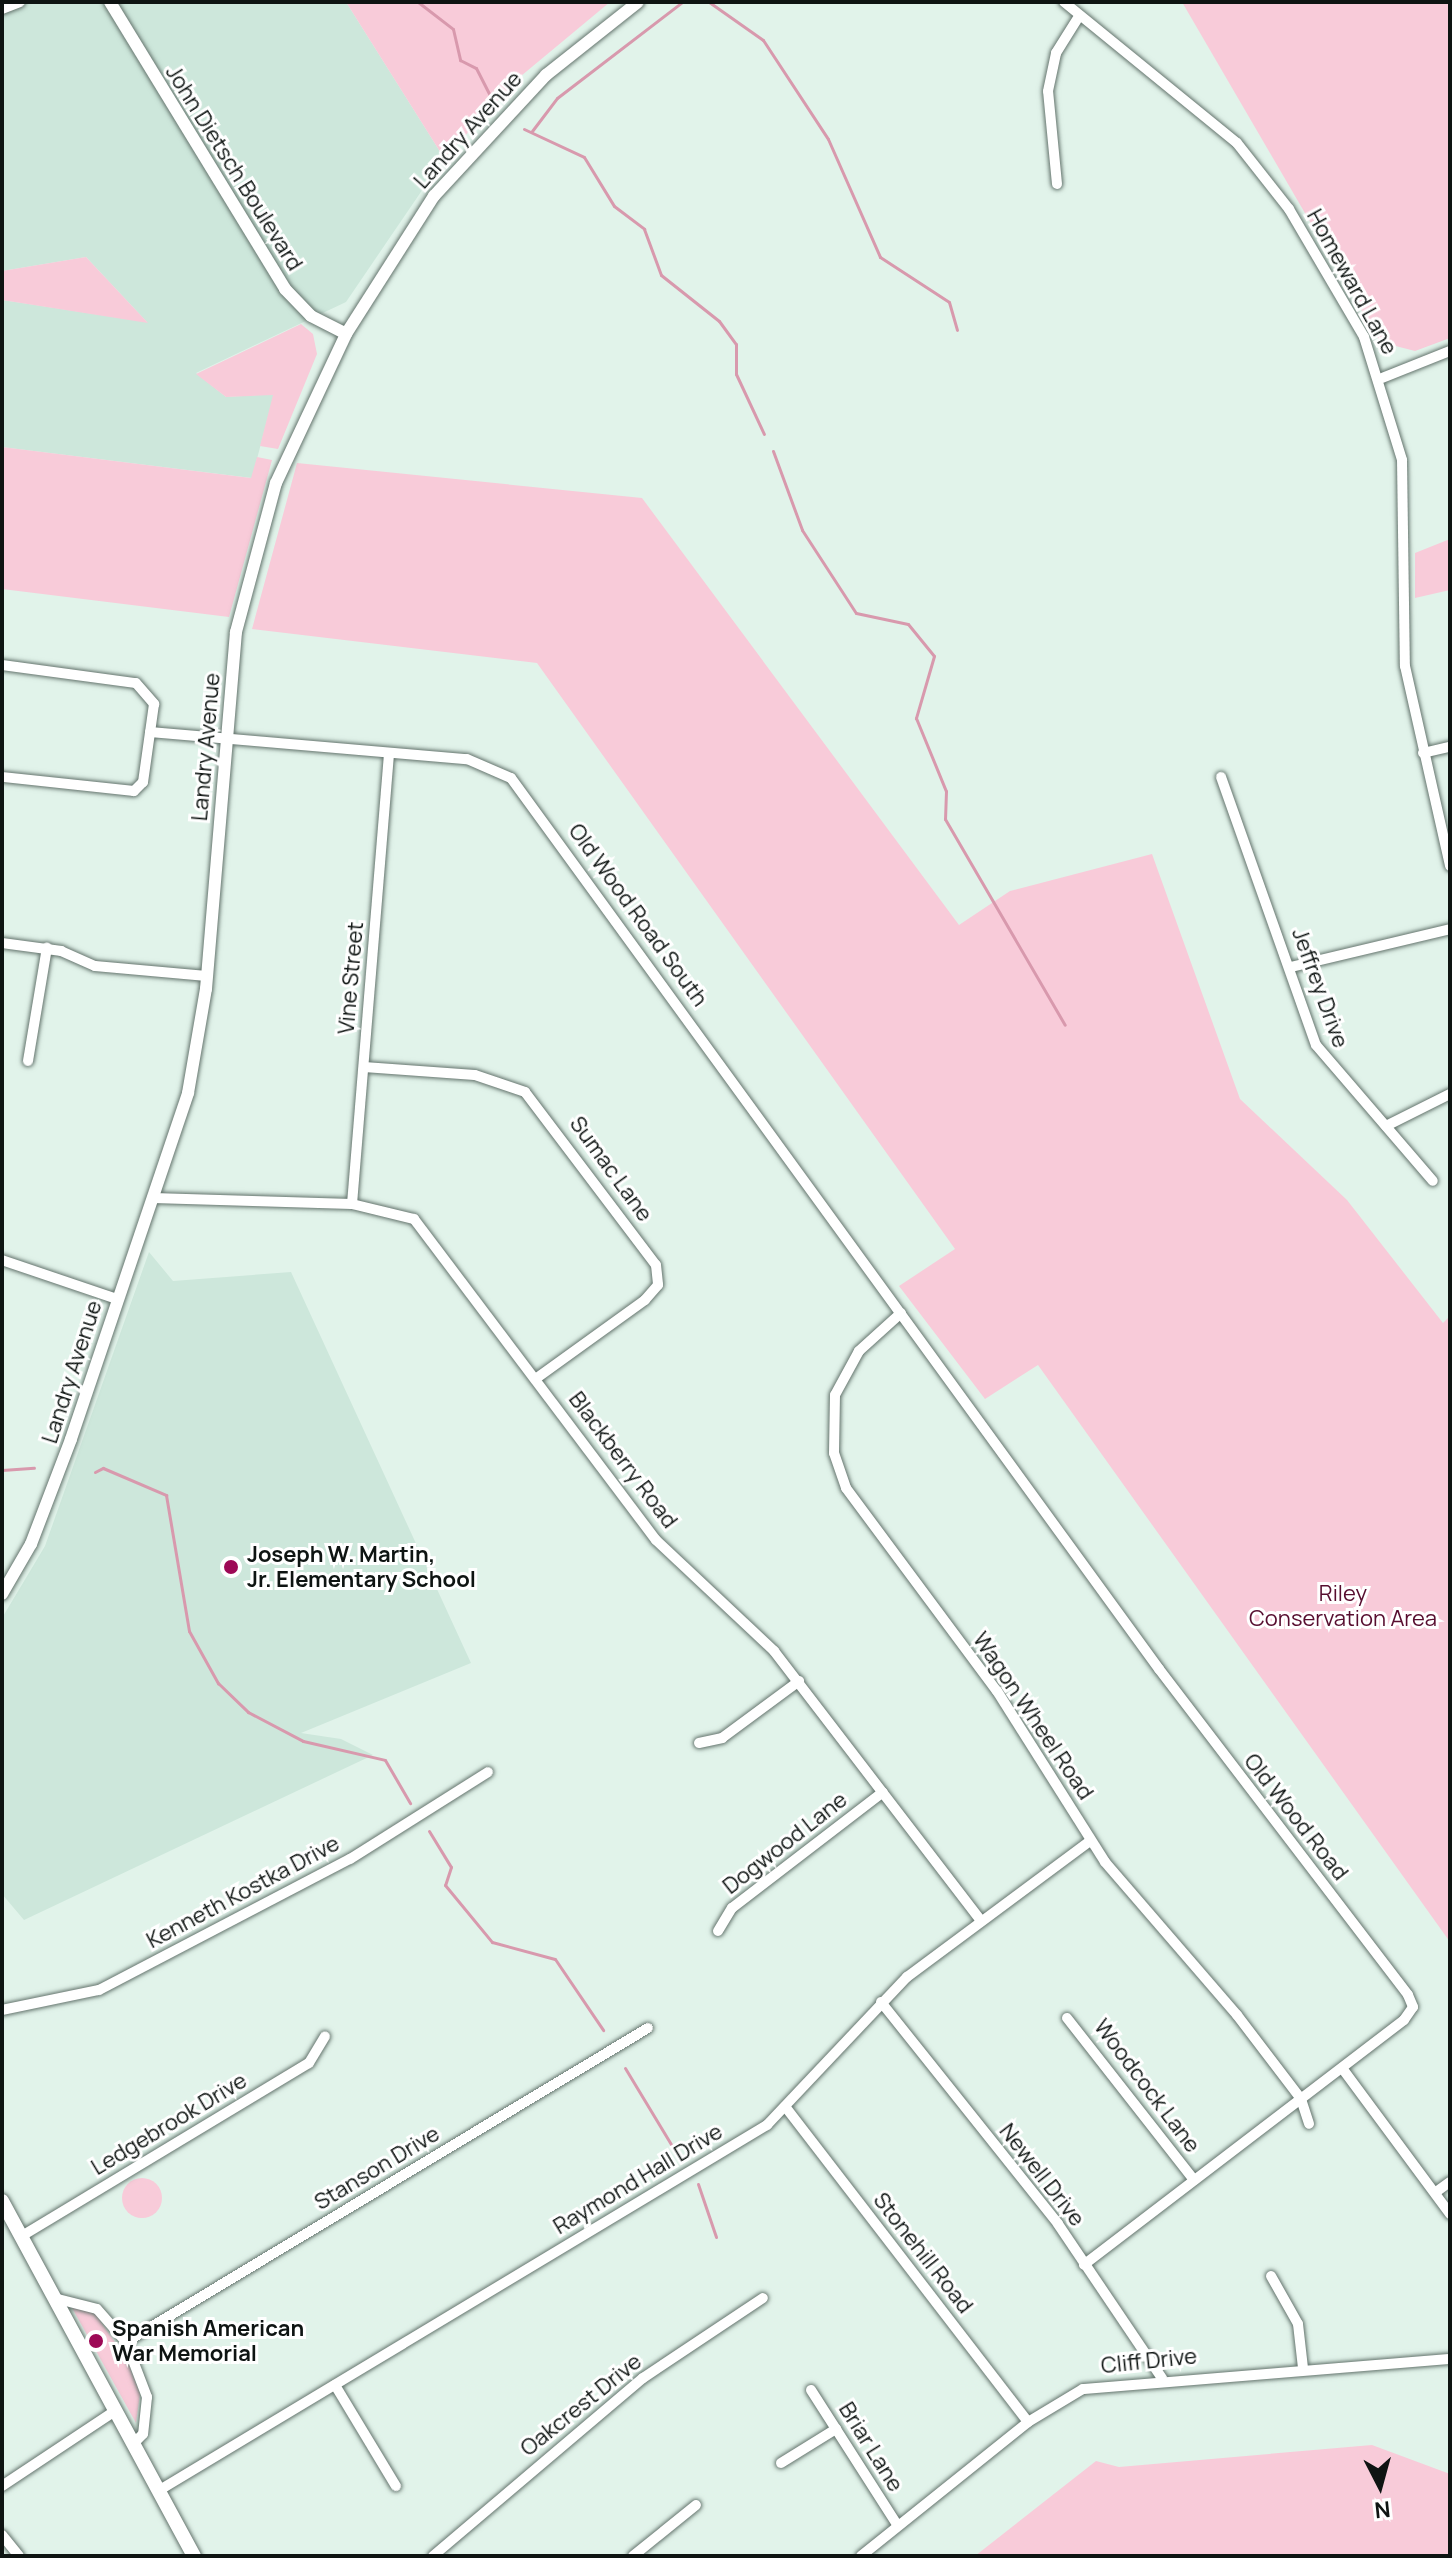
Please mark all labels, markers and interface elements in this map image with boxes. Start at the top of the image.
street label: John Dietsch Boulevard [160,60,308,276]
street label: Landry Avenue [408,66,528,194]
street label: Homeward Lane [1301,205,1403,359]
street label: Landry Avenue [186,672,226,822]
street label: Old Wood Road South [563,819,713,1011]
street label: Vine Street [333,921,369,1035]
street label: Jeffrey Drive [1286,925,1354,1051]
street label: Sumac Lane [564,1111,658,1227]
street label: Landry Avenue [36,1297,108,1447]
street label: Blackberry Road [563,1387,683,1533]
place label: Joseph W. Martin, Jr. Elementary School [247,1541,476,1592]
marker: Joseph W. Martin, Jr. Elementary School [222,1558,240,1576]
park label: Riley Conservation Area [1249,1580,1437,1632]
street label: Wagon Wheel Road [967,1627,1099,1805]
street label: Old Wood Road [1238,1748,1354,1886]
street label: Dogwood Lane [718,1786,852,1900]
street label: Kenneth Kostka Drive [142,1830,344,1954]
street label: Woodcock Lane [1088,2014,1206,2158]
street label: Ledgebrook Drive [87,2067,251,2181]
street label: Raymond Hall Drive [549,2118,727,2240]
street label: Newell Drive [994,2118,1090,2232]
street label: Stanson Drive [310,2120,444,2216]
street label: Stonehill Road [868,2187,978,2319]
place label: Spanish American War Memorial [112,2315,304,2366]
marker: Spanish American War Memorial [87,2332,105,2350]
street label: Cliff Drive [1100,2343,1198,2379]
street label: Oakcrest Drive [515,2348,647,2462]
street label: Briar Lane [833,2397,909,2497]
north arrow [1340,2446,1420,2526]
text: N [1373,2494,1392,2526]

